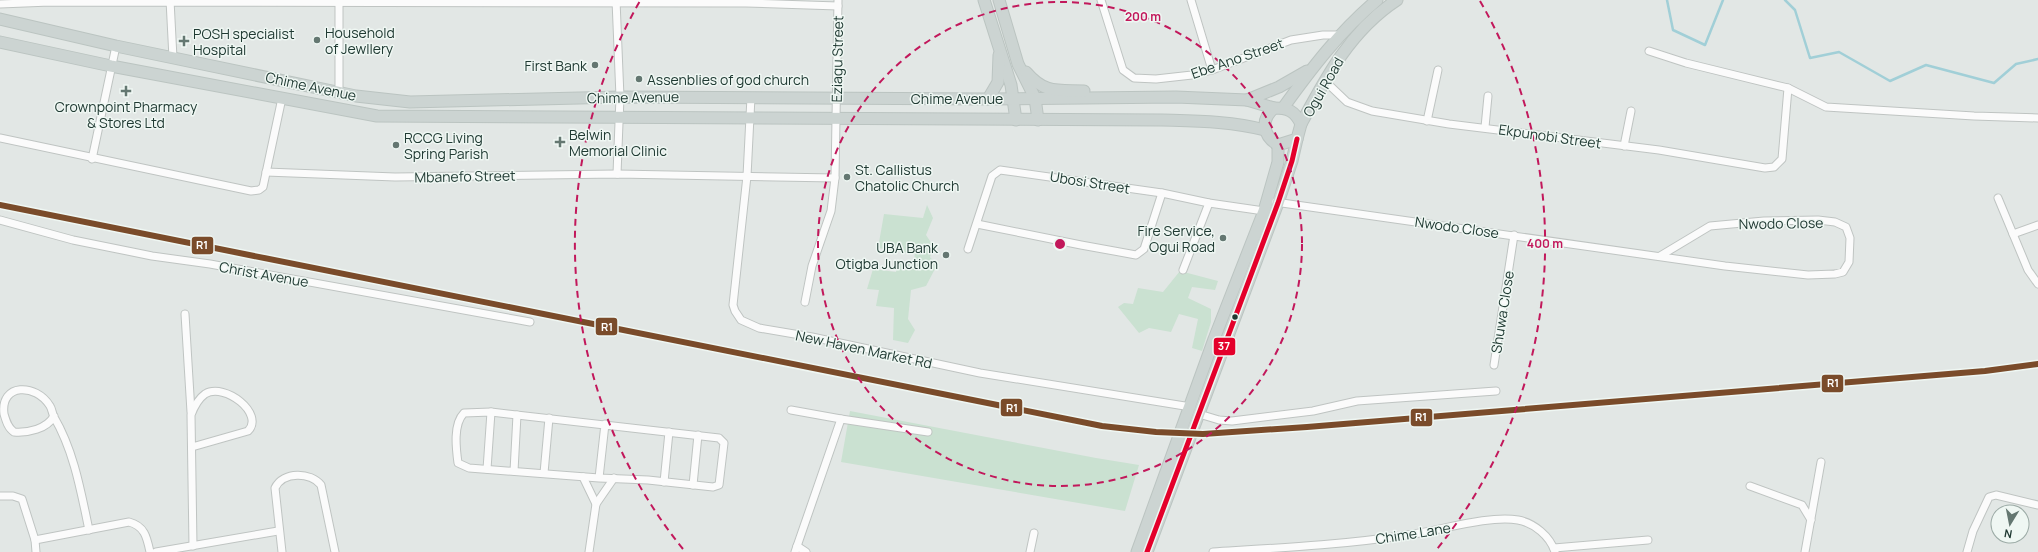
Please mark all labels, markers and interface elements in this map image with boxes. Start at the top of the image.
text: 200 m [1125,8,1161,25]
street label: Eziagu Street [827,15,847,103]
place label: Household of Jewllery [325,23,395,58]
place label: POSH specialist Hospital [193,24,295,59]
street label: Ebe Ano Street [1188,33,1286,83]
marker: POSH specialist Hospital [178,35,190,47]
marker: Household of Jewllery [312,35,322,45]
street label: Ogui Road [1298,54,1348,120]
place label: First Bank [525,56,588,75]
marker: First Bank [590,60,600,70]
street label: Chime Avenue [264,67,358,105]
place label: Assenblies of god church [647,70,809,89]
marker: Assenblies of god church [634,74,644,84]
marker: Crownpoint Pharmacy & Stores Ltd [121,86,131,96]
street label: Chime Avenue [587,87,679,107]
street label: Chime Avenue [911,89,1003,108]
place label: Crownpoint Pharmacy & Stores Ltd [55,97,198,132]
street label: Ekpunobi Street [1497,119,1603,153]
place label: Belwin Memorial Clinic [569,125,667,160]
place label: RCCG Living Spring Parish [404,128,489,163]
marker: Belwin Memorial Clinic [554,136,566,148]
marker: RCCG Living Spring Parish [391,140,401,150]
place label: St. Callistus Chatolic Church [855,160,959,195]
street label: Mbanefo Street [414,166,516,186]
street label: Ubosi Street [1049,166,1132,198]
marker: St. Callistus Chatolic Church [842,172,852,182]
street label: Nwodo Close [1414,212,1500,242]
street label: Nwodo Close [1738,213,1824,233]
place label: Fire Service, Ogui Road [1137,221,1215,256]
marker: Fire Service, Ogui Road [1218,233,1228,243]
text: 400 m [1527,235,1563,252]
line badge: R1 [191,236,214,255]
text: R1 [196,237,208,252]
centre of rings [1053,237,1067,251]
place label: UBA Bank Otigba Junction [836,238,939,273]
marker: UBA Bank Otigba Junction [941,250,951,260]
street label: Christ Avenue [218,257,310,291]
street label: Shuwa Close [1486,269,1518,355]
unlabelled marker [1230,312,1240,322]
line badge: R1 [595,317,618,336]
text: R1 [601,319,613,334]
street label: New Haven Market Rd [794,325,934,373]
line badge: 37 [1213,337,1236,356]
text: 37 [1218,338,1230,353]
line badge: R1 [1821,374,1844,393]
text: R1 [1827,375,1839,390]
line badge: R1 [1000,398,1023,417]
text: R1 [1006,400,1018,415]
line badge: R1 [1410,408,1433,427]
text: R1 [1415,409,1427,424]
north arrow [1990,504,2030,544]
street label: Chime Lane [1374,518,1452,548]
text: N [2003,526,2013,542]

